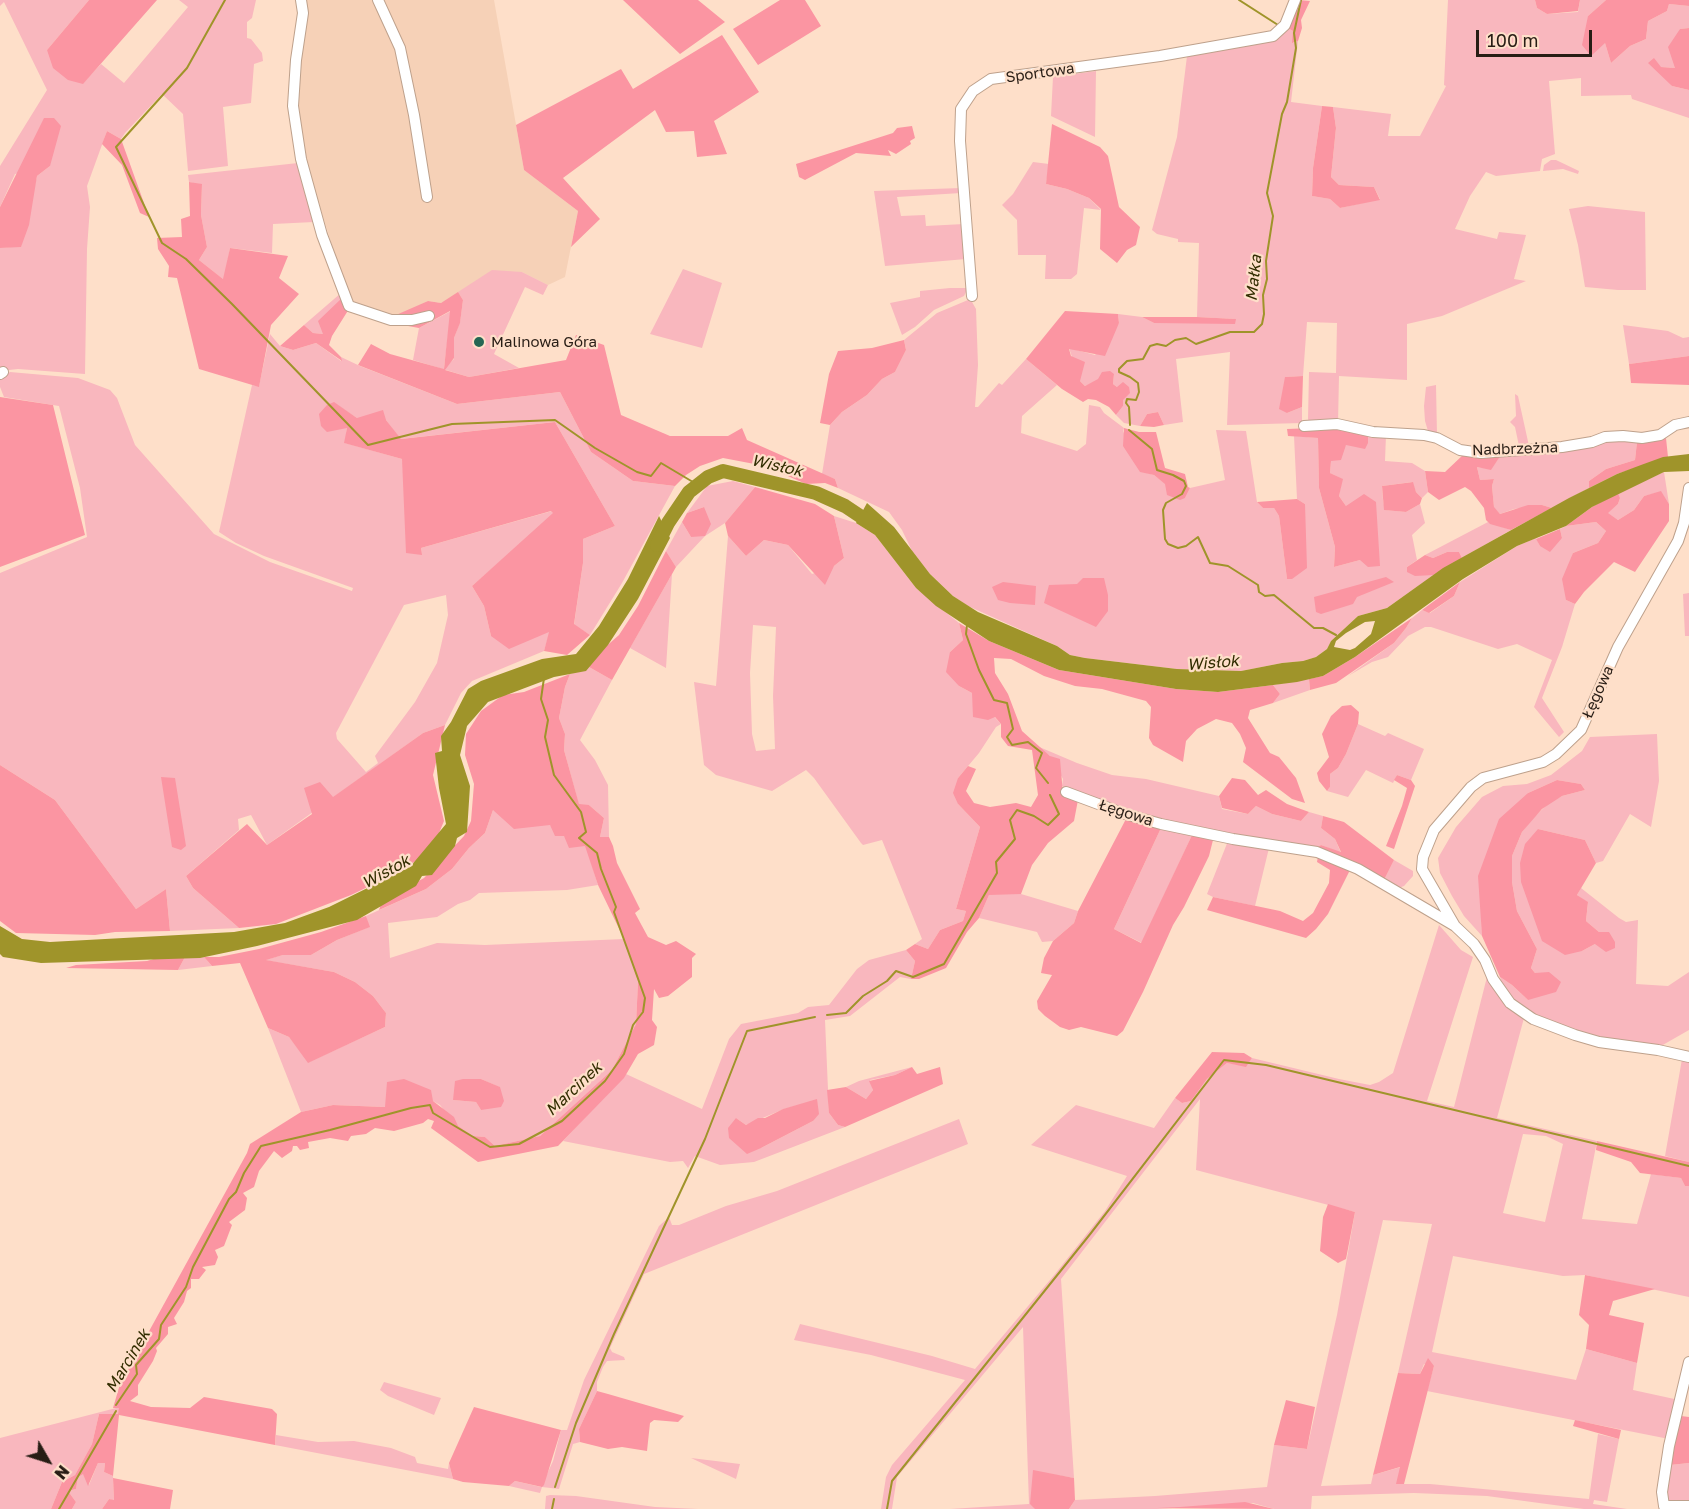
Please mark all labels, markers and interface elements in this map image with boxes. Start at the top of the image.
scale bar [1479,18,1594,56]
text: 100 m [1487,29,1538,51]
street label: Sportowa [1005,59,1075,87]
water label: Małka [1242,254,1266,302]
place label: Malinowa Góra [491,333,597,351]
marker: Malinowa Góra [472,335,486,349]
street label: Nadbrzeżna [1472,439,1558,459]
water label: Wisłok [749,451,805,481]
water label: Wisłok [1186,651,1240,675]
street label: Łęgowa [1578,663,1618,721]
street label: Łęgowa [1097,796,1155,830]
water label: Wisłok [359,851,413,893]
water label: Marcinek [542,1058,606,1120]
water label: Marcinek [102,1326,154,1396]
north arrow [18,1431,78,1491]
text: N [50,1461,74,1483]

